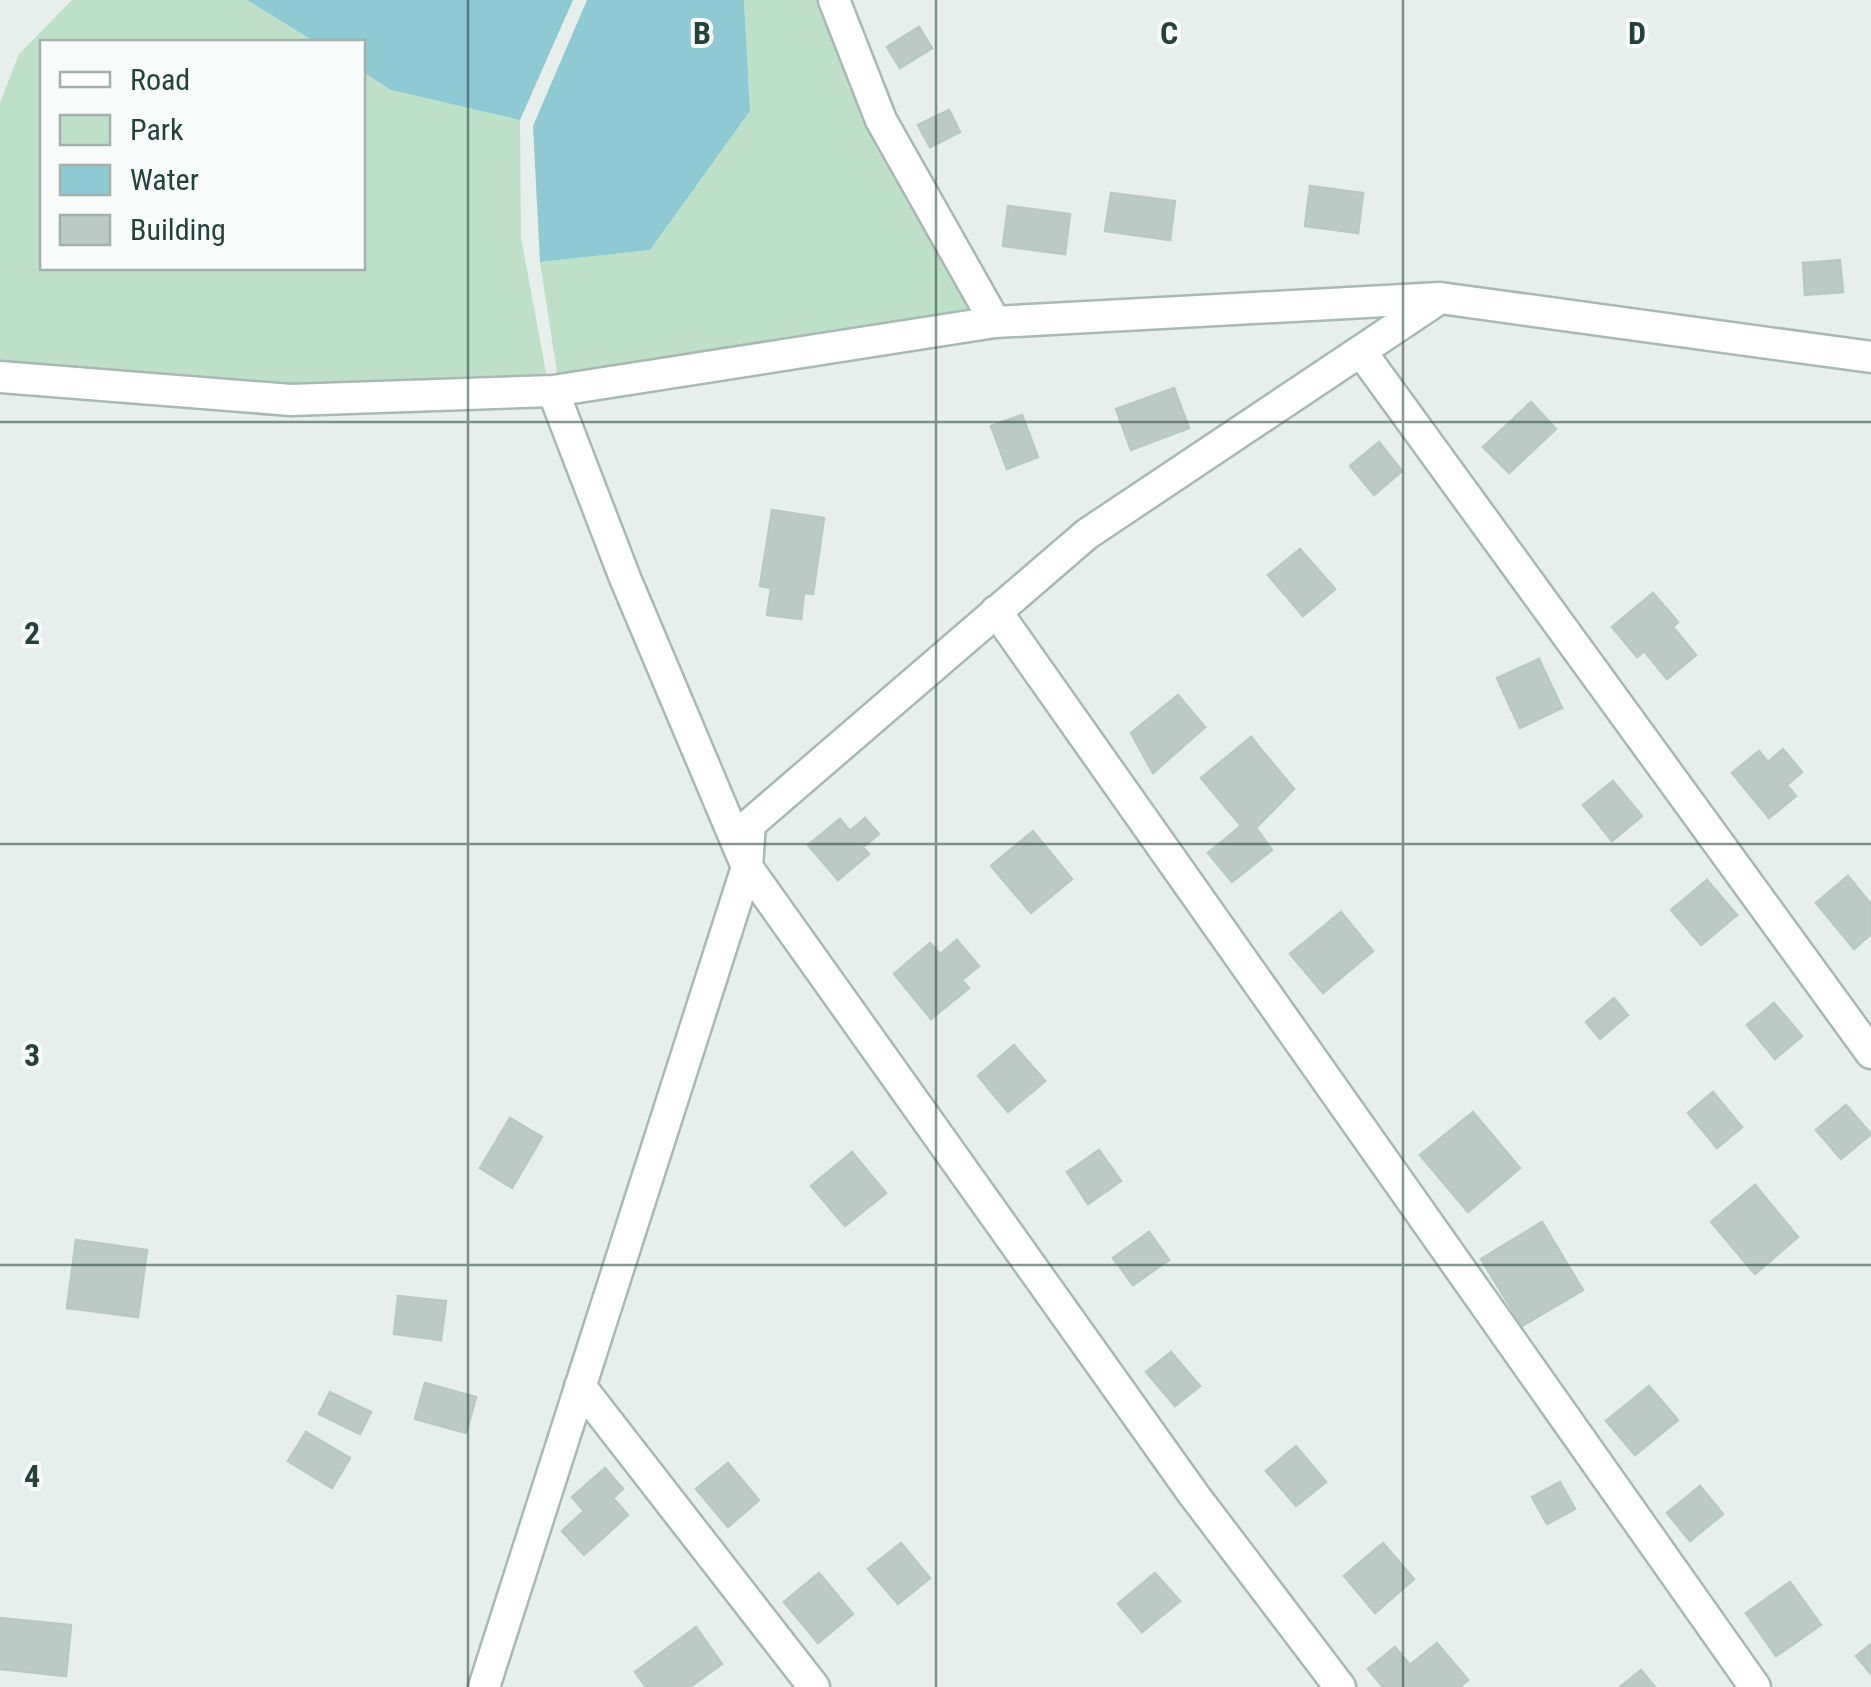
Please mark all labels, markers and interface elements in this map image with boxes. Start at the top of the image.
text: B [693,14,711,52]
text: C [1160,14,1178,52]
text: D [1628,14,1646,52]
legend [40,40,365,270]
text: Road [130,62,190,97]
text: Park [130,112,184,147]
text: Water [130,162,199,197]
text: Building [130,212,226,247]
text: 2 [24,614,40,652]
text: 3 [24,1036,40,1074]
text: 4 [24,1457,40,1495]

